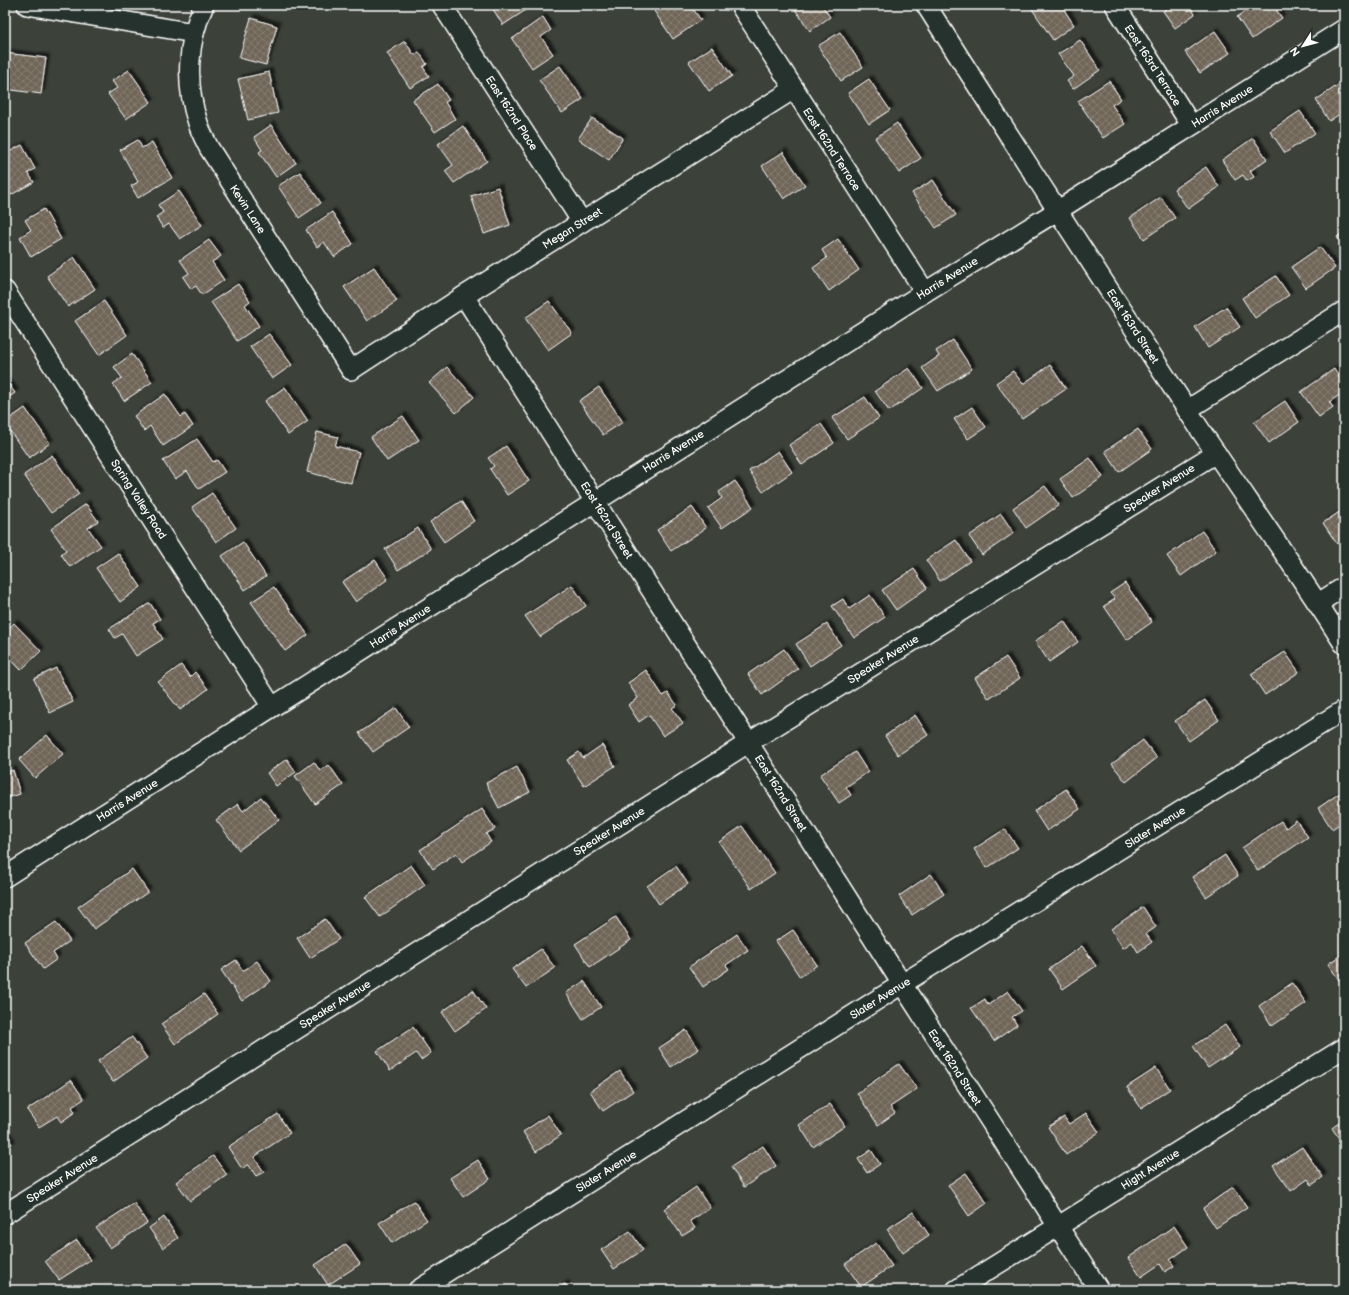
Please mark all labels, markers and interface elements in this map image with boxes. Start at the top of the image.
street label: East 163rd Terrace [1122,22,1184,109]
north arrow [1283,26,1323,66]
text: N [1288,44,1303,59]
street label: East 162nd Place [483,74,541,153]
street label: Harris Avenue [1189,82,1256,131]
street label: East 162nd Terrace [800,105,863,194]
street label: Kevin Lane [227,182,268,236]
street label: Megan Street [540,205,605,252]
street label: Harris Avenue [914,254,981,303]
street label: East 163rd Street [1104,287,1162,366]
street label: Harris Avenue [640,427,707,476]
street label: Spring Valley Road [108,457,169,541]
street label: Speaker Avenue [1121,461,1198,515]
street label: East 162nd Street [578,479,636,562]
street label: Harris Avenue [367,602,434,651]
street label: Speaker Avenue [845,632,922,686]
street label: East 162nd Street [752,752,810,835]
street label: Harris Avenue [94,776,161,825]
street label: Slater Avenue [1123,803,1188,851]
street label: Speaker Avenue [571,804,648,858]
street label: Slater Avenue [848,974,913,1022]
street label: Speaker Avenue [297,977,374,1031]
street label: East 162nd Street [925,1027,984,1108]
street label: Hight Avenue [1119,1146,1182,1193]
street label: Slater Avenue [574,1147,639,1195]
street label: Speaker Avenue [24,1151,101,1205]

